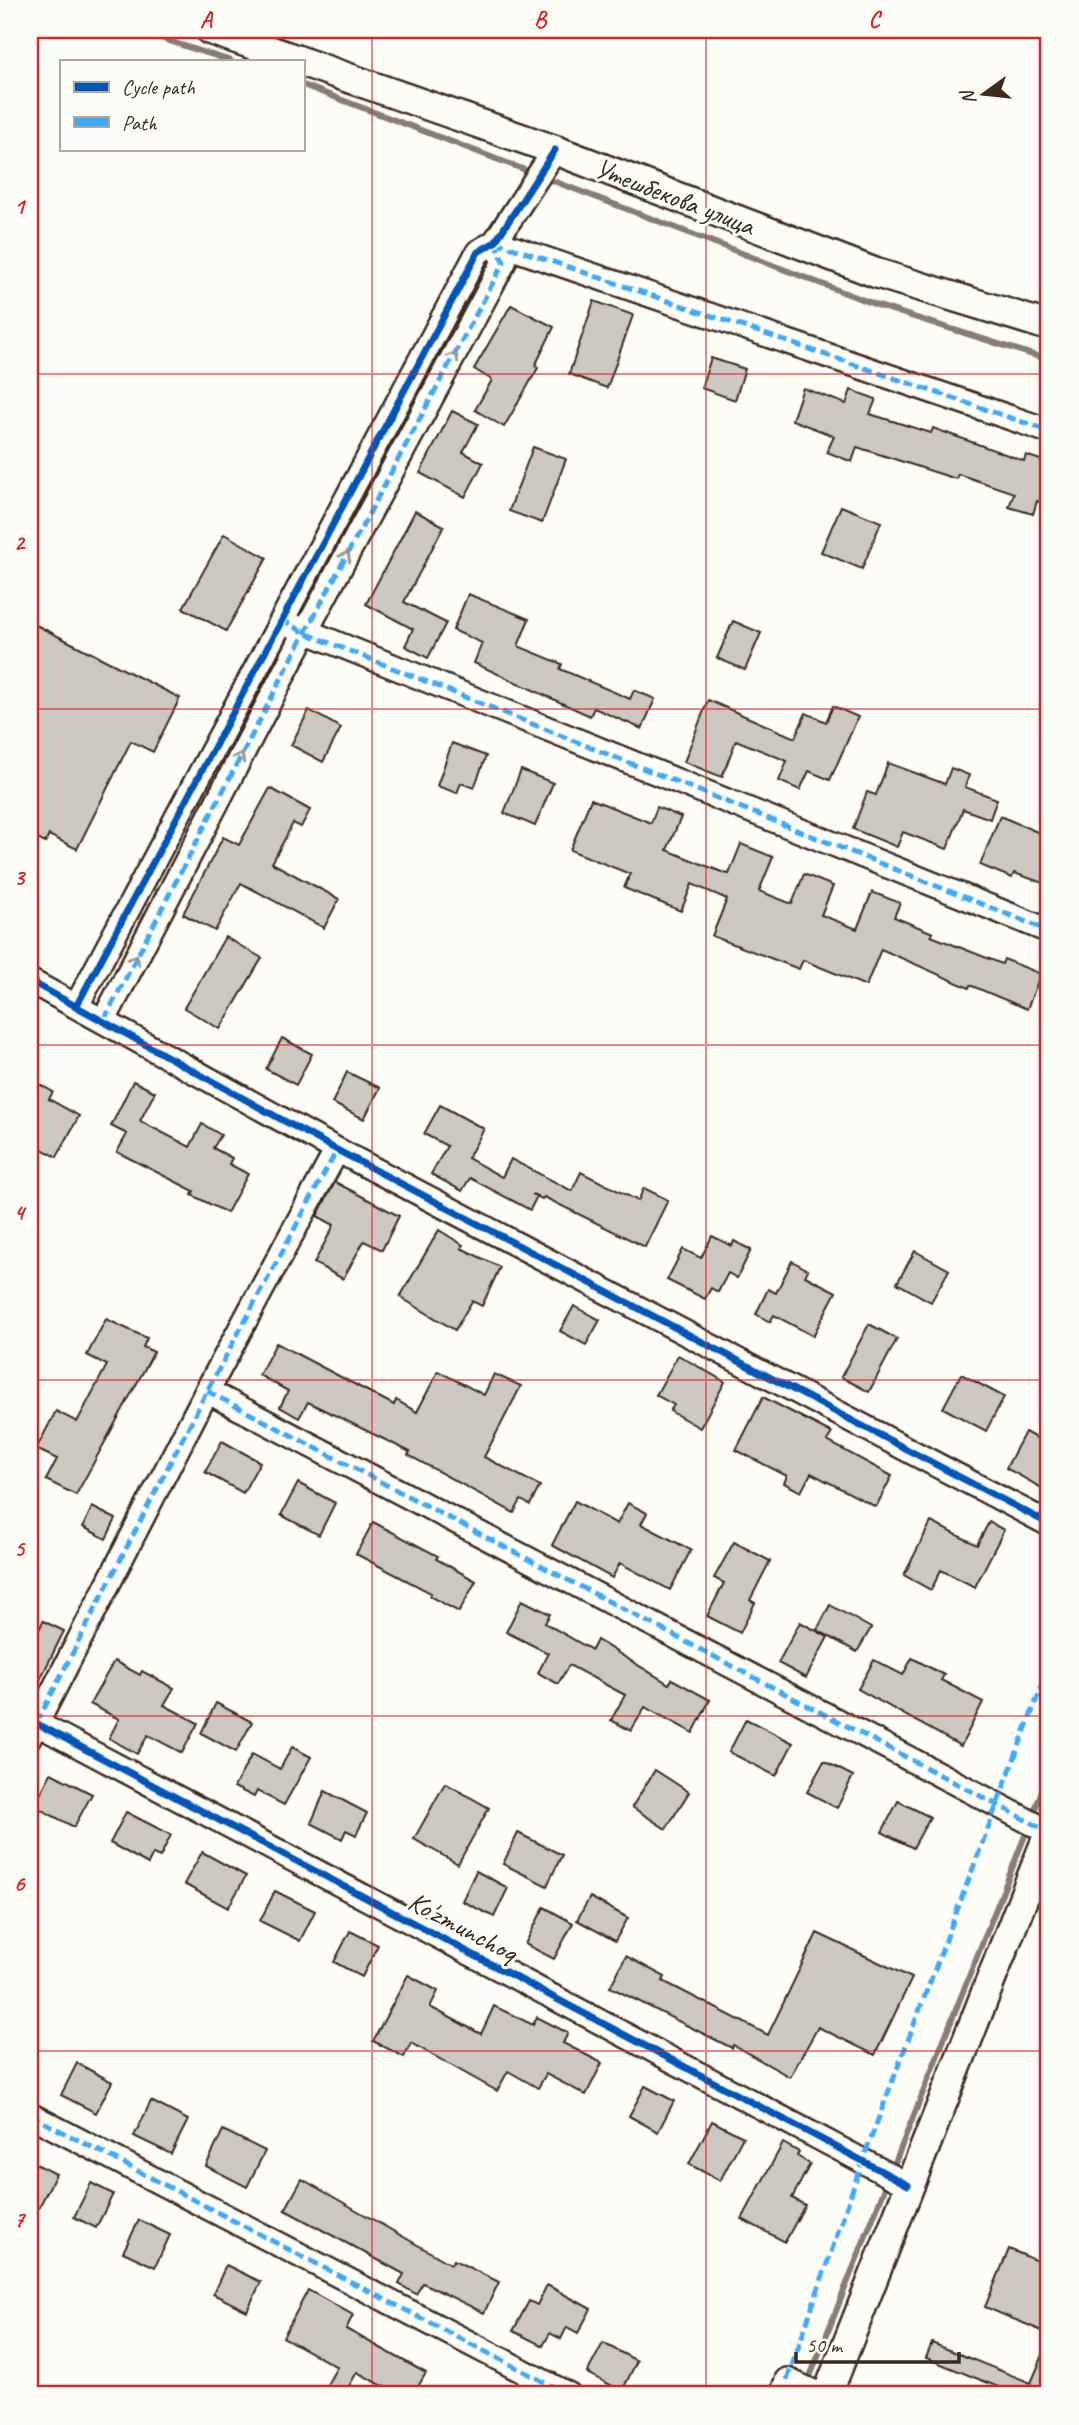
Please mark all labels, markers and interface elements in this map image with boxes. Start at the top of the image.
text: A [200,5,214,34]
text: B [534,5,548,34]
text: C [869,5,883,34]
legend [60,60,304,150]
north arrow [950,60,1020,130]
text: Cycle path [122,74,195,100]
text: N [955,86,982,107]
text: Path [122,110,158,136]
street label: Утешбекова улица [590,150,761,244]
text: 1 [14,192,27,221]
one-way arrow [446,350,459,363]
text: 2 [14,528,27,557]
one-way arrow [338,551,352,563]
one-way arrow [232,752,246,764]
text: 3 [14,863,27,892]
one-way arrow [127,954,141,966]
text: 4 [14,1198,27,1227]
text: 5 [14,1534,26,1563]
text: 6 [14,1869,27,1898]
street label: Ko'zmunchoq [403,1883,525,1971]
text: 7 [14,2205,27,2234]
scale bar [796,2320,958,2364]
text: 50 m [806,2332,844,2358]

